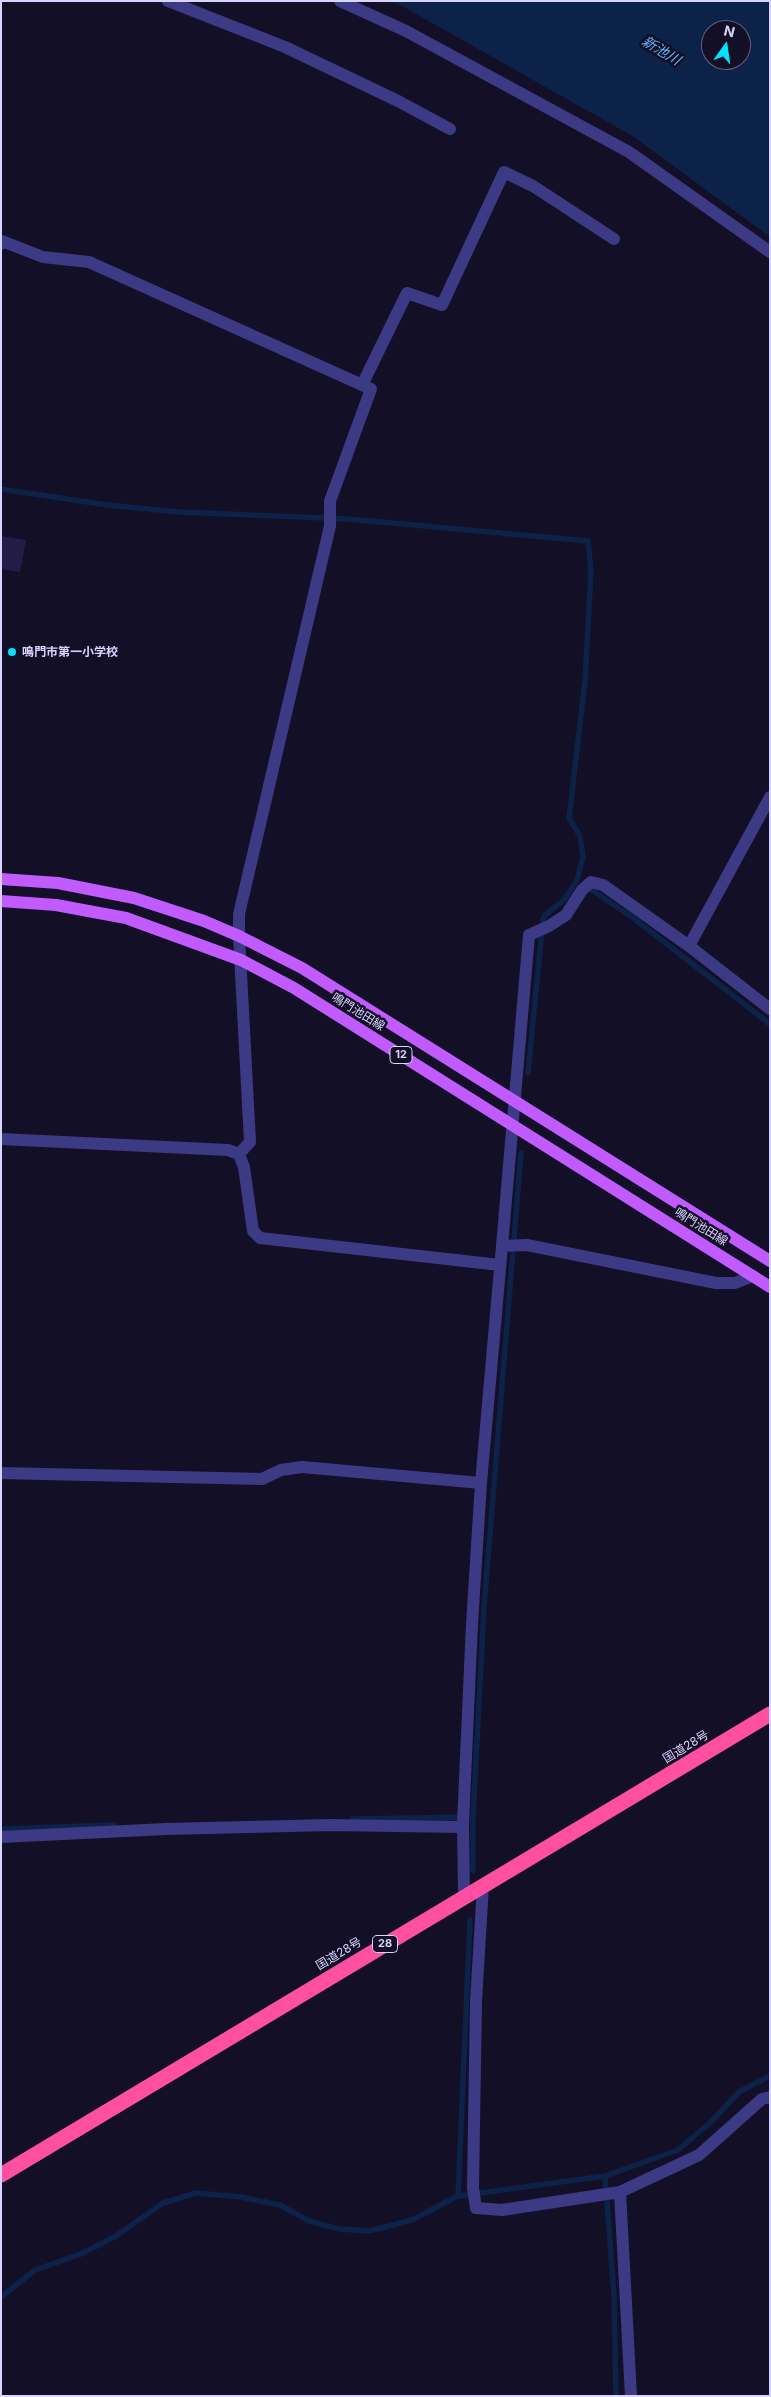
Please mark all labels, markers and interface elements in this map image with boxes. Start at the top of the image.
north arrow [701,20,751,70]
text: N [722,21,737,40]
water label: 新池川 [639,33,683,69]
place label: 鳴門市第一小学校 [22,645,118,659]
marker: 鳴門市第一小学校 [6,646,18,658]
street label: 鳴門池田線 [329,990,387,1034]
road number: 12 [390,1046,412,1064]
street label: 鳴門池田線 [672,1205,730,1249]
street label: 国道28号 [661,1728,711,1766]
street label: 国道28号 [314,1935,364,1973]
road number: 28 [372,1936,398,1952]

